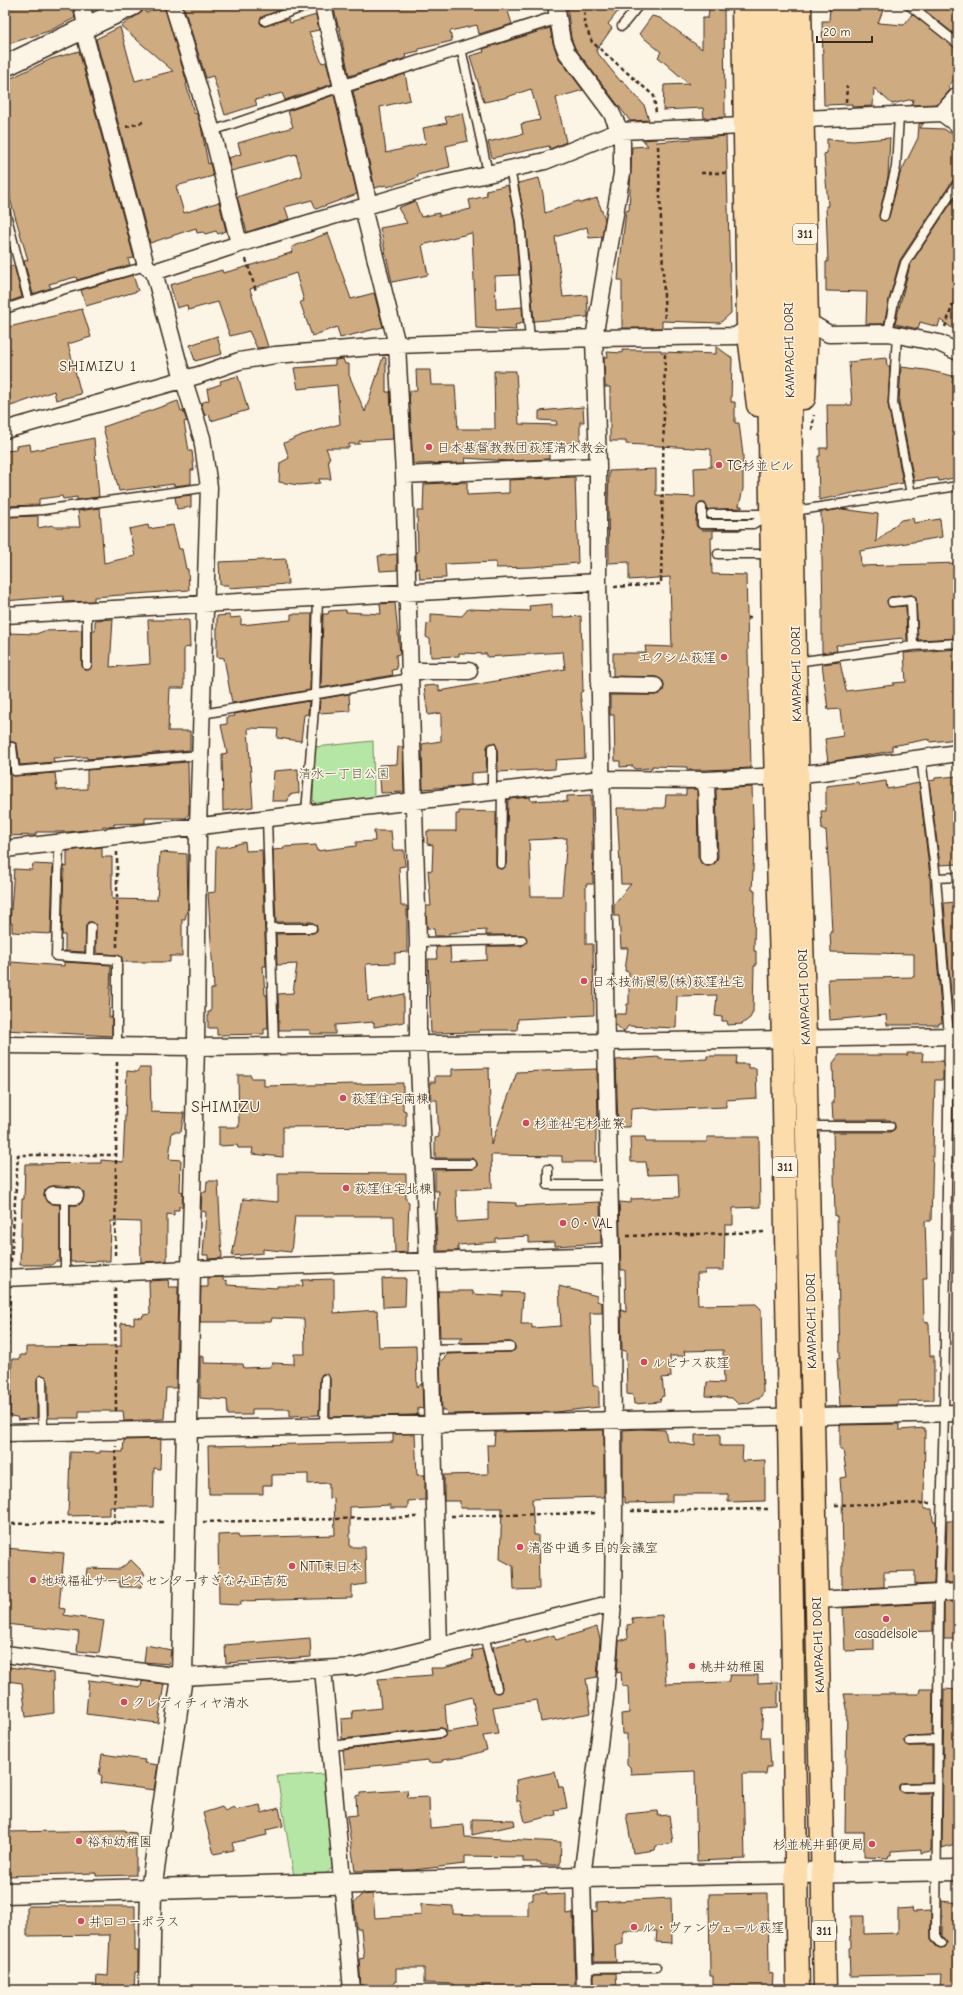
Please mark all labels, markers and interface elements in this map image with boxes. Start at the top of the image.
scale bar [817,18,872,44]
text: 20 m [823,25,851,39]
road number: 311 [793,224,817,244]
street label: KAMPACHI DORI [781,302,797,398]
district label: SHIMIZU 1 [59,358,137,375]
place label: 日本基督教教団荻窪清水教会 [437,440,606,455]
marker: 日本基督教教団荻窪清水教会 [424,442,434,452]
place label: TG杉並ビル [727,458,794,473]
marker: TG杉並ビル [714,460,724,470]
street label: KAMPACHI DORI [788,626,804,722]
place label: エクシム荻窪 [638,650,716,665]
marker: エクシム荻窪 [719,652,729,662]
park label: 清水一丁目公園 [298,766,390,781]
street label: KAMPACHI DORI [795,949,813,1045]
place label: 日本技術貿易(株)荻窪社宅 [592,974,744,989]
marker: 日本技術貿易(株)荻窪社宅 [579,976,589,986]
place label: 荻窪住宅南棟 [351,1091,429,1106]
marker: 荻窪住宅南棟 [338,1093,348,1103]
district label: SHIMIZU [191,1098,261,1116]
place label: 杉並社宅杉並寮 [534,1116,625,1131]
marker: 杉並社宅杉並寮 [521,1118,531,1128]
road number: 311 [773,1157,797,1177]
place label: 荻窪住宅北棟 [354,1181,432,1196]
marker: 荻窪住宅北棟 [341,1183,351,1193]
place label: O・VAL [571,1216,613,1231]
marker: O・VAL [558,1218,568,1228]
street label: KAMPACHI DORI [803,1273,819,1369]
place label: ルビナス荻窪 [652,1355,729,1370]
marker: ルビナス荻窪 [639,1357,649,1367]
place label: 清沓中通多目的会議室 [528,1540,658,1555]
marker: 清沓中通多目的会議室 [515,1542,525,1552]
place label: NTT東日本 [300,1559,361,1574]
marker: NTT東日本 [287,1561,297,1571]
place label: 地域福祉サービスセンターすぎなみ正吉苑 [41,1573,288,1588]
marker: 地域福祉サービスセンターすぎなみ正吉苑 [28,1575,38,1585]
street label: KAMPACHI DORI [809,1597,827,1693]
marker: casadelsole [881,1614,891,1624]
place label: casadelsole [855,1626,918,1641]
place label: 桃井幼稚園 [700,1659,765,1674]
marker: 桃井幼稚園 [687,1661,697,1671]
place label: クレディチィヤ清水 [132,1695,249,1710]
marker: クレディチィヤ清水 [119,1697,129,1707]
place label: 裕和幼稚園 [87,1834,152,1849]
marker: 裕和幼稚園 [74,1836,84,1846]
place label: 杉並桃井郵便局 [773,1837,864,1852]
marker: 杉並桃井郵便局 [867,1839,877,1849]
place label: 井口コーポラス [89,1914,179,1929]
marker: 井口コーポラス [76,1916,86,1926]
place label: ル・ヴァンヴェール荻窪 [642,1920,784,1935]
road number: 311 [812,1921,836,1941]
marker: ル・ヴァンヴェール荻窪 [629,1922,639,1932]

